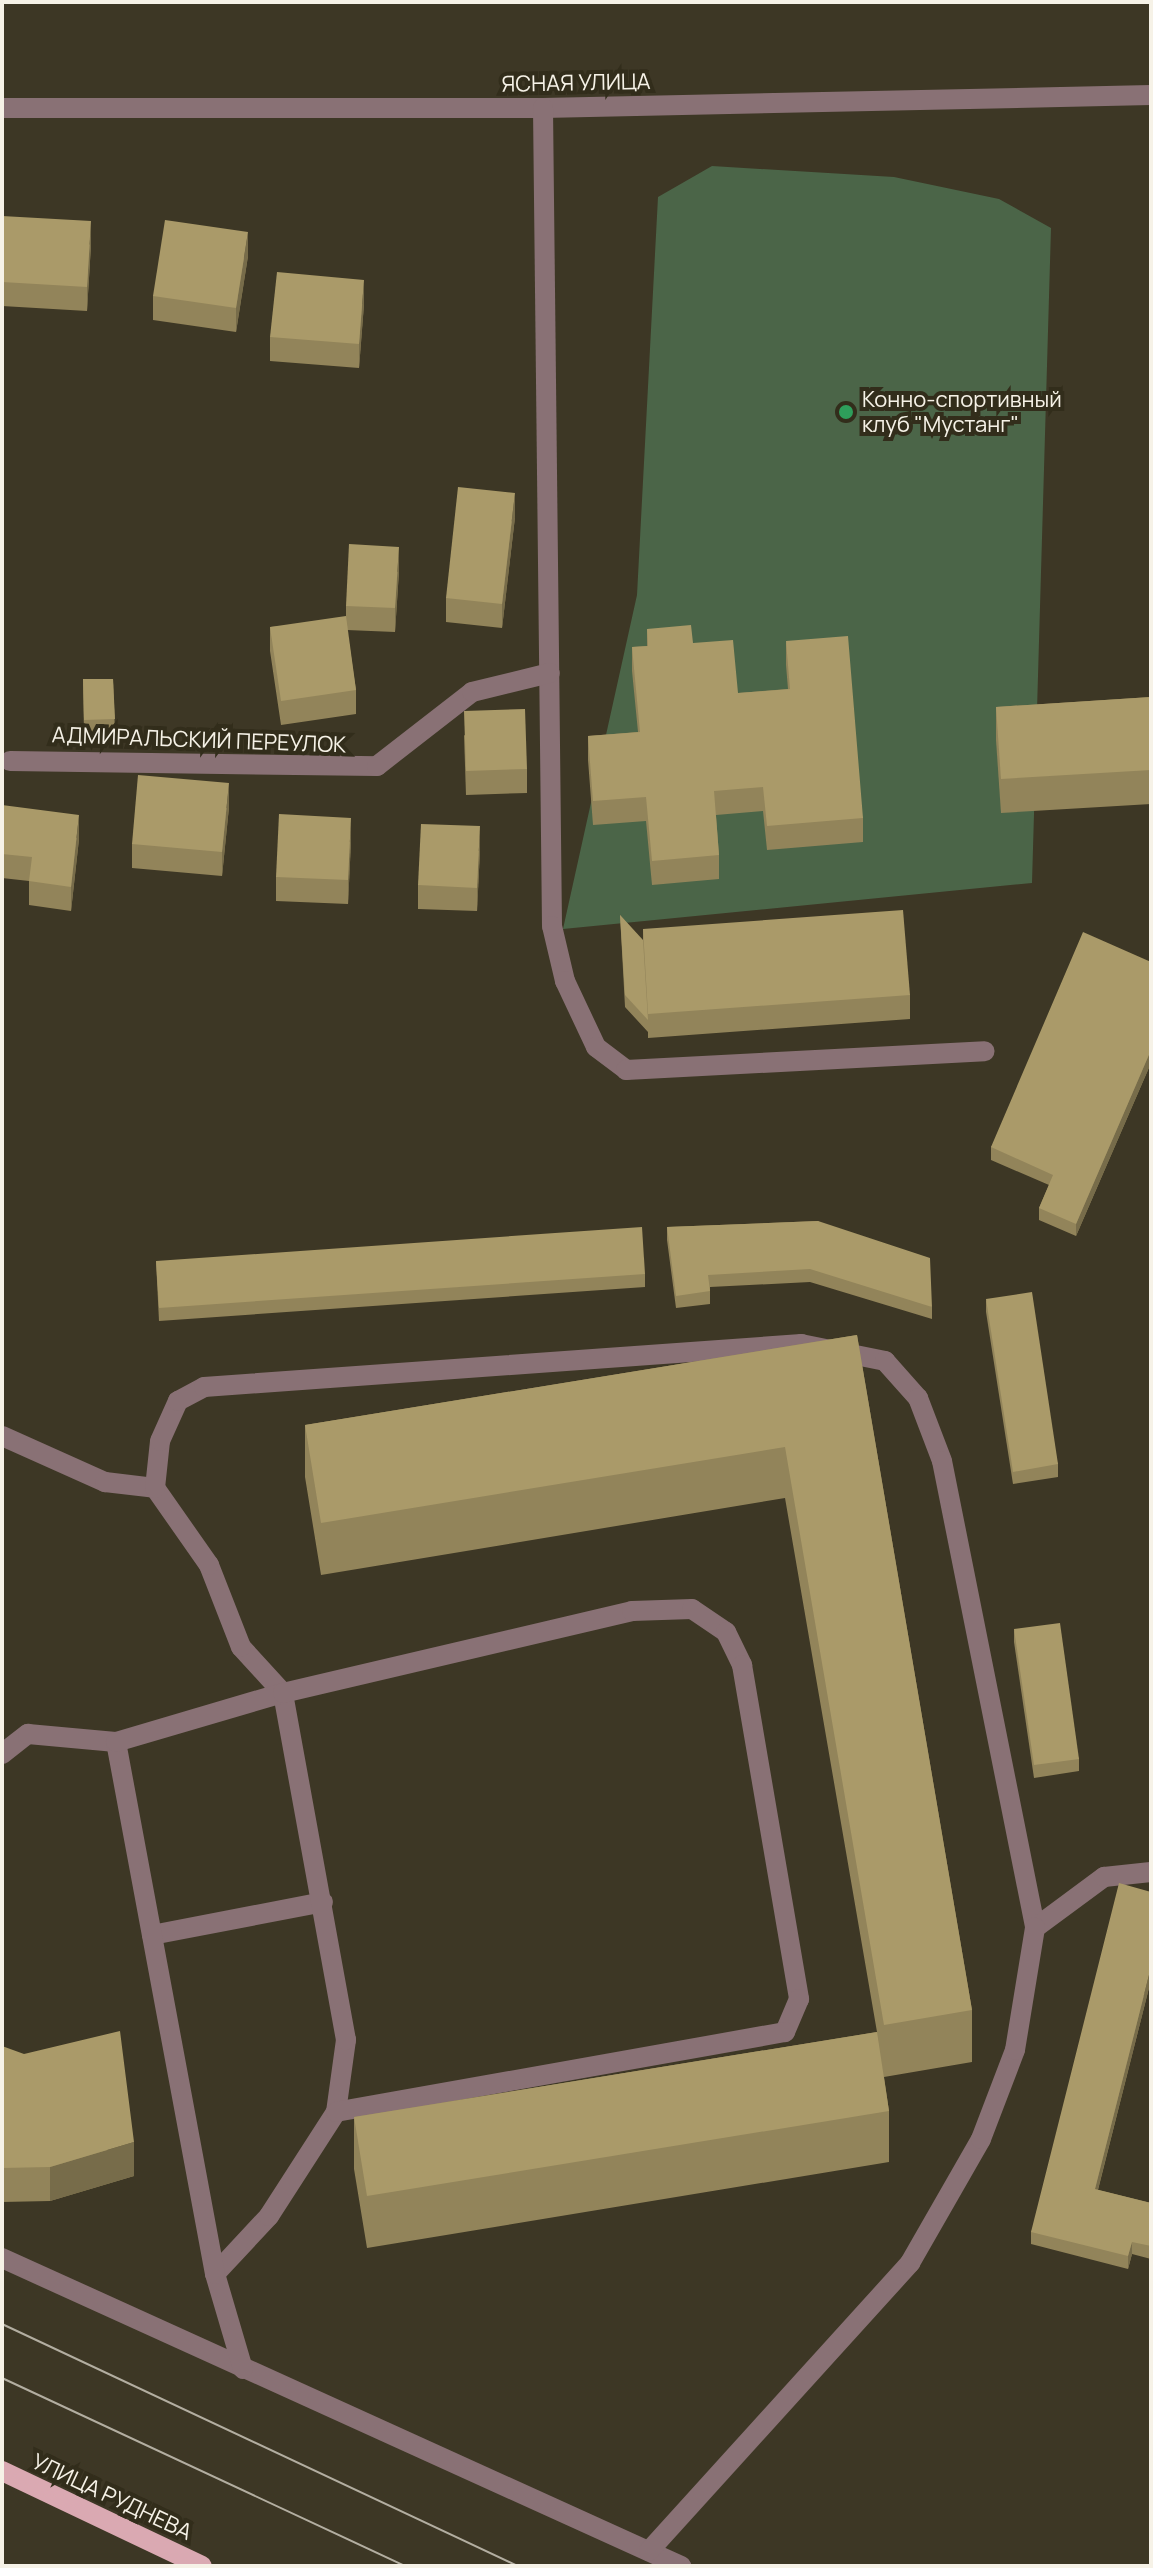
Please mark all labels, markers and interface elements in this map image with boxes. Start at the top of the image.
street label: ЯСНАЯ УЛИЦА [501,69,651,97]
place label: Конно-спортивный клуб "Мустанг" [862,386,1062,438]
marker: Конно-спортивный клуб "Мустанг" [837,403,855,421]
street label: АДМИРАЛЬСКИЙ ПЕРЕУЛОК [51,722,347,758]
street label: УЛИЦА РУДНЕВА [28,2448,196,2546]

